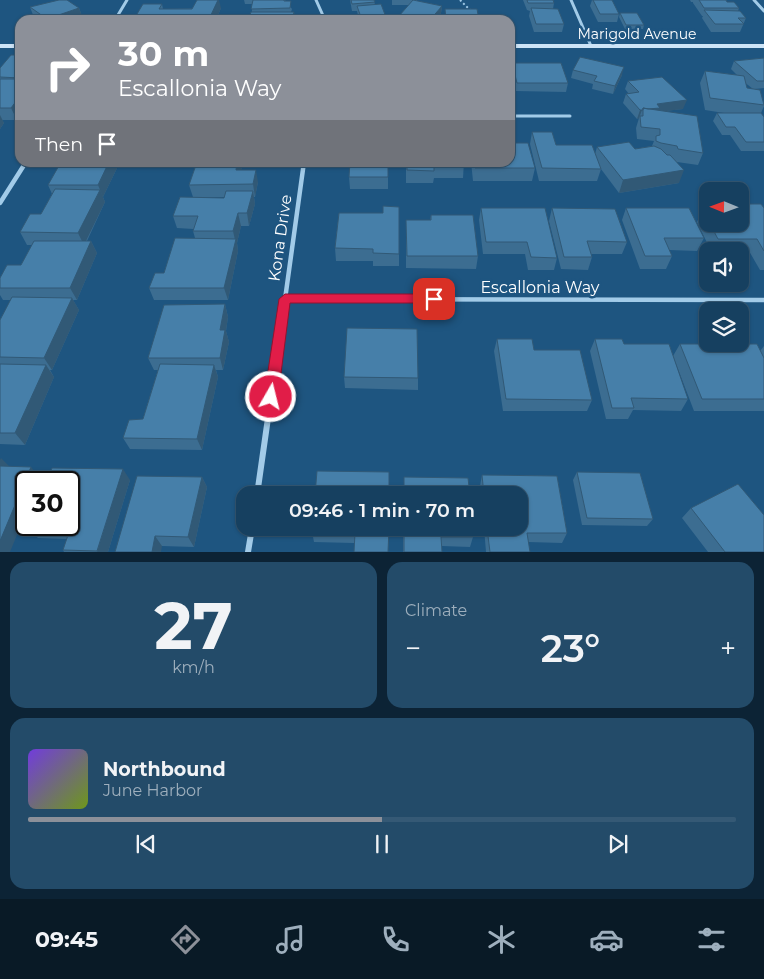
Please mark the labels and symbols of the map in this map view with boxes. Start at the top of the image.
street label: Marigold Avenue [577,25,697,43]
north arrow [699,182,749,232]
street label: Kona Drive [265,193,295,283]
pin [413,278,455,320]
street label: Escallonia Way [481,278,600,297]
position arrow [244,370,296,422]
speed limit sign: 30 [15,471,80,536]

